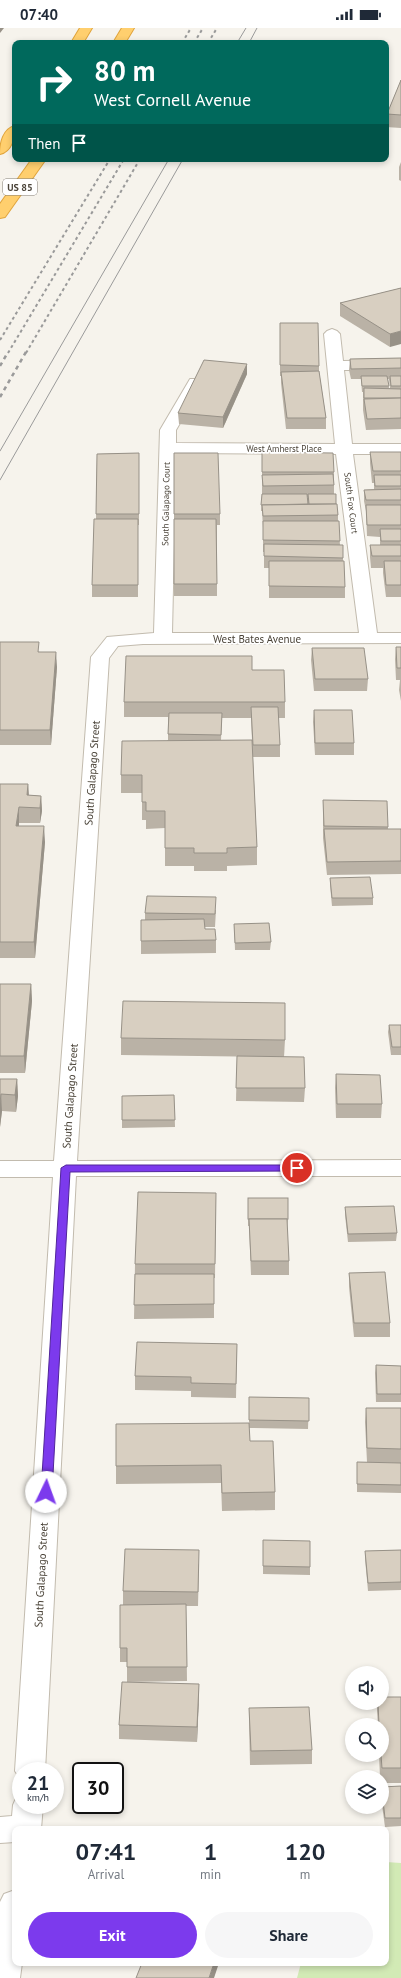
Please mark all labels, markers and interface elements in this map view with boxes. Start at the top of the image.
text: 07:40 [20,5,58,24]
text: 80 m [94,52,155,89]
icon: right [28,56,80,108]
text: West Cornell Avenue [94,88,251,111]
icon: arrive [68,132,90,154]
text: Then [28,134,60,153]
road number: US 85 [3,179,37,195]
street label: West Amherst Place [246,443,322,454]
street label: South Galapago Court [159,462,172,546]
street label: South Fox Court [342,472,361,534]
street label: West Bates Avenue [213,632,301,646]
street label: South Galapago Street [81,720,103,826]
street label: South Galapago Street [59,1043,81,1149]
pin [280,1151,314,1185]
icon: arrive [286,1157,308,1179]
position arrow [25,1471,67,1513]
street label: South Galapago Street [31,1522,51,1628]
map controls [345,1666,389,1814]
button: sound [345,1666,389,1710]
button: search [345,1718,389,1762]
speed limit sign: 30 [72,1762,124,1814]
text: 21 [27,1770,49,1796]
button: layers [345,1770,389,1814]
text: km/h [27,1791,49,1804]
text: 07:41 [76,1836,136,1867]
text: 1 [204,1836,217,1867]
text: 120 [285,1836,325,1867]
text: Arrival [88,1866,124,1883]
text: min [200,1866,221,1883]
text: m [300,1866,310,1883]
button: Exit [28,1912,197,1958]
button: Share [205,1912,373,1958]

